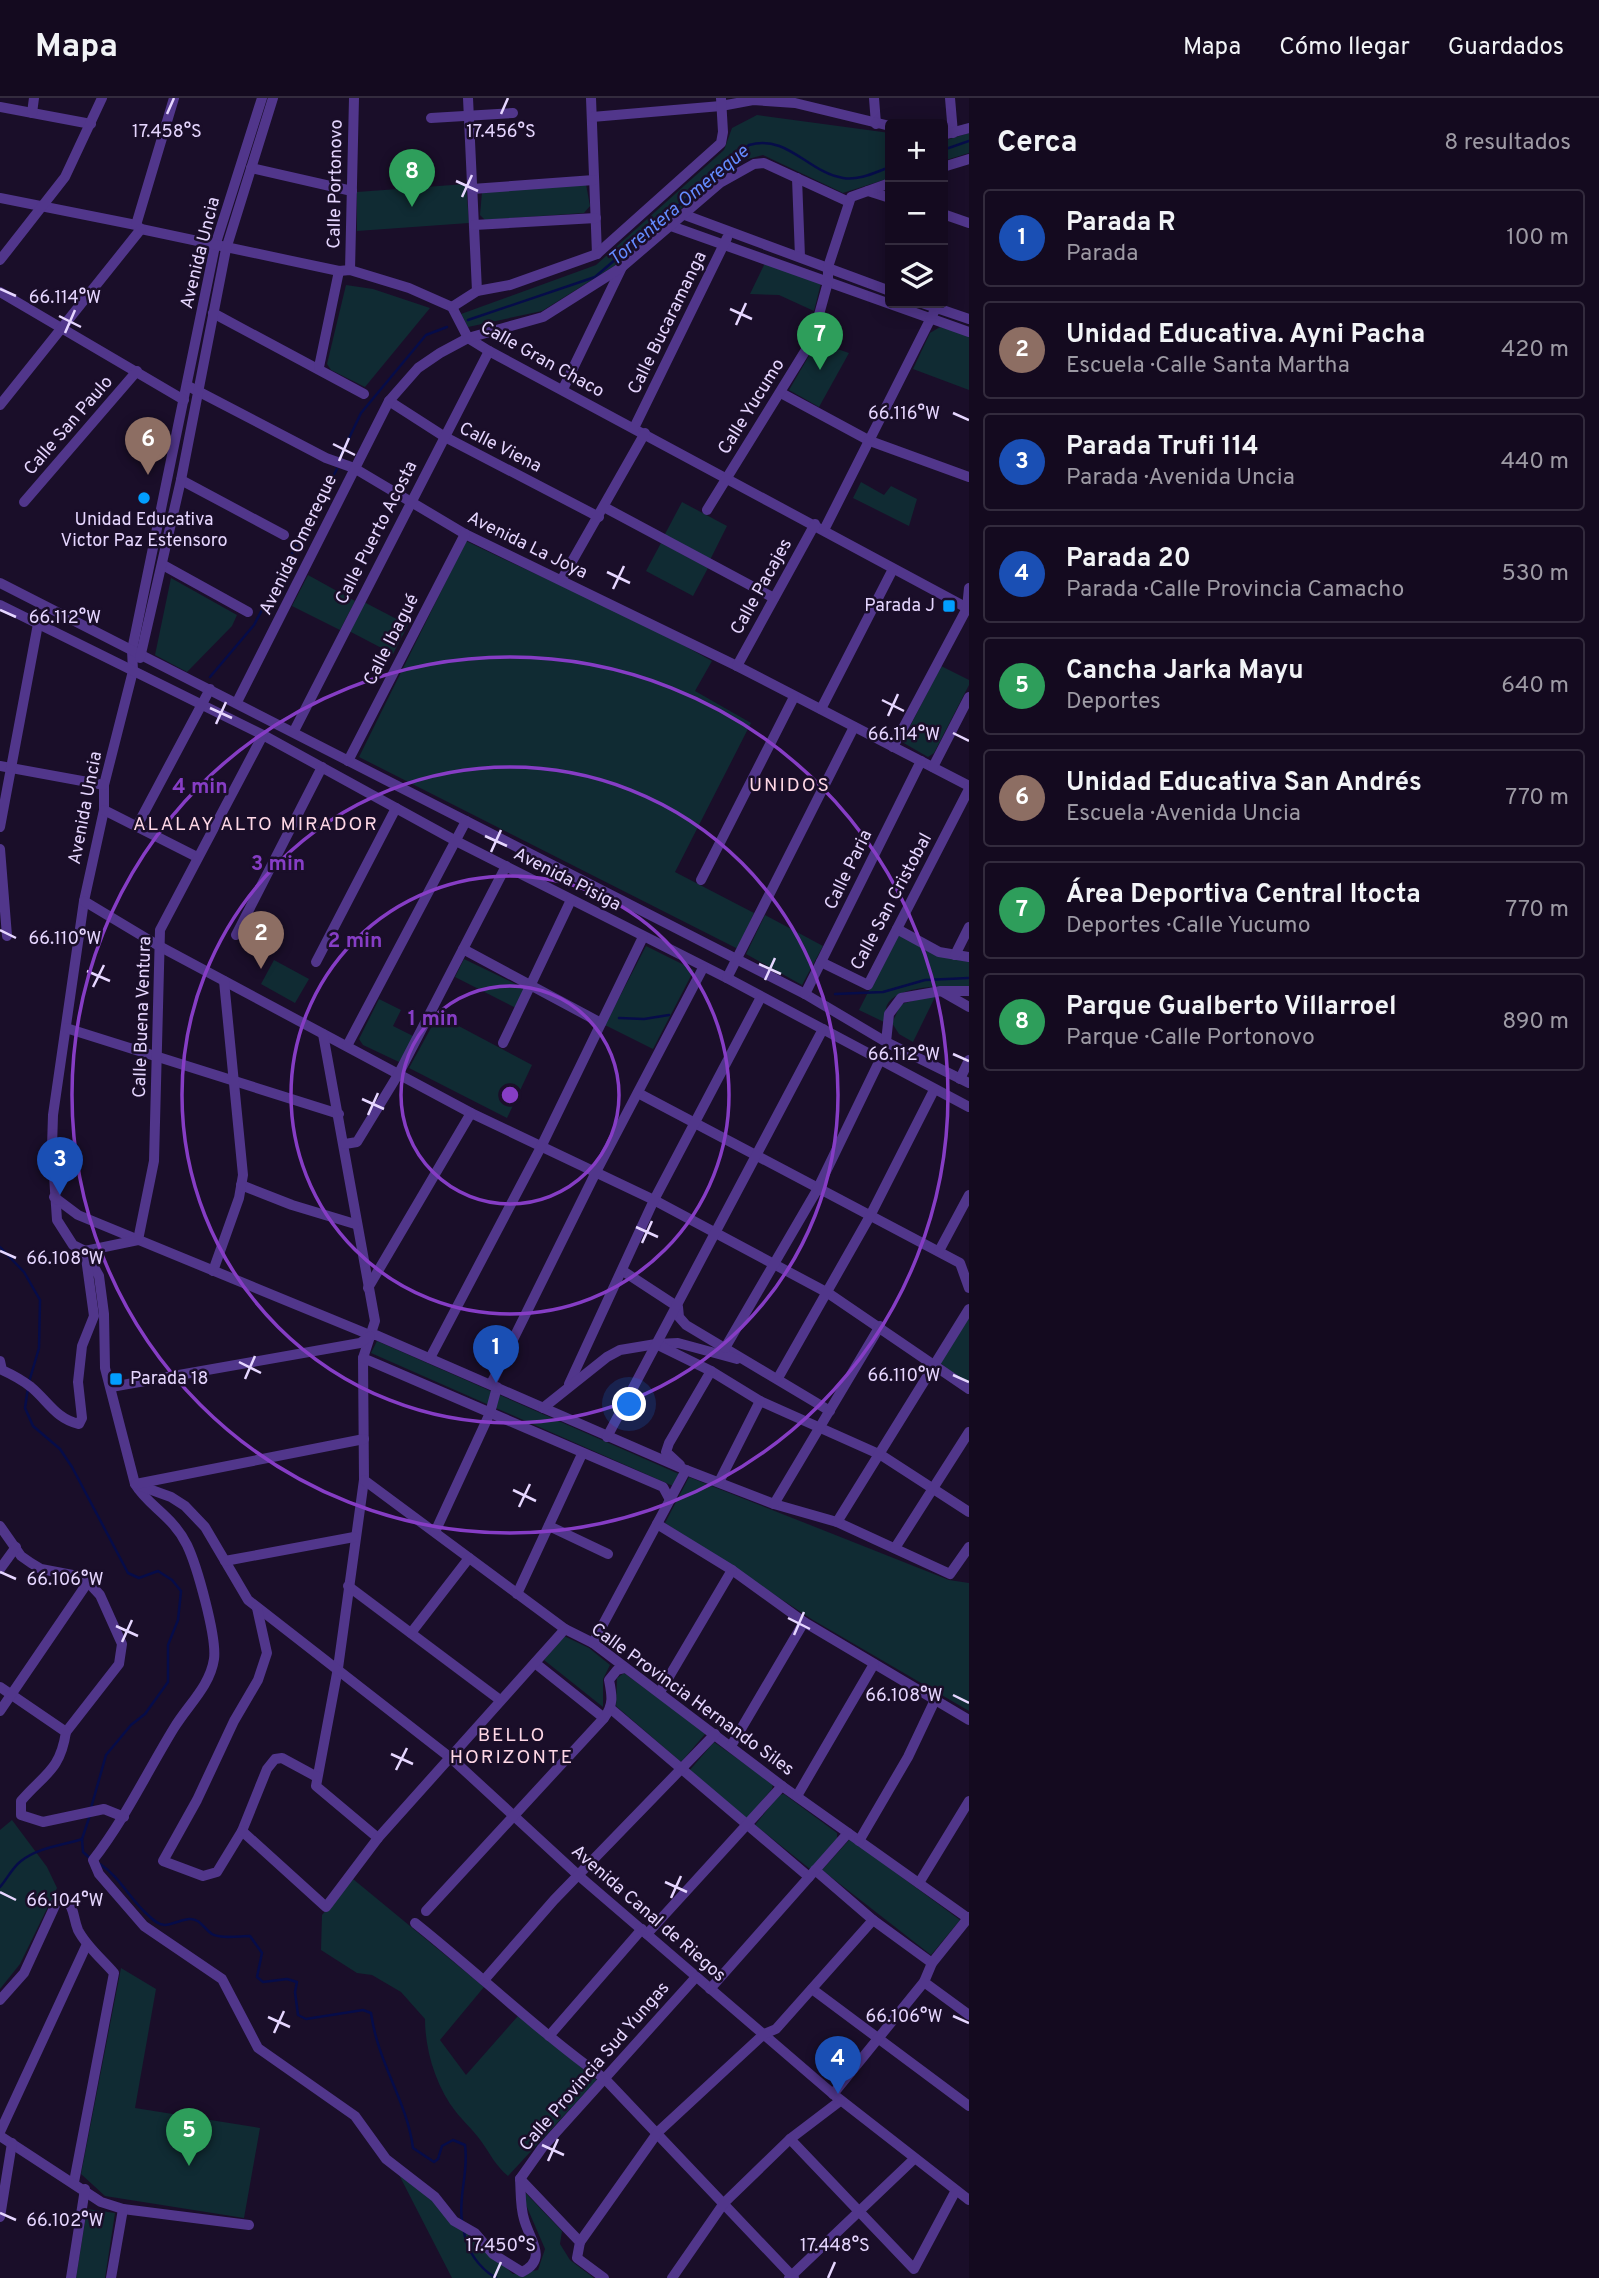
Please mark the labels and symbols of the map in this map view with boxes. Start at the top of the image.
street label: Calle Portonovo [323,119,349,249]
text: 17.458°S [132,121,202,144]
text: 17.456°S [466,121,536,144]
water label: Torrentera Omereque [604,140,754,272]
pin: 8 [389,149,435,207]
street label: Avenida Uncia [176,195,226,311]
street label: Calle Bucaramanga [623,248,713,398]
text: 66.114°W [29,287,101,310]
pin: 7 [797,312,843,370]
street label: Calle Gran Chaco [476,316,608,404]
street label: Calle Yucumo [713,355,791,459]
street label: Calle San Paulo [19,371,119,481]
text: 66.116°W [868,403,940,426]
pin: 6 [125,417,171,475]
street label: Calle Viena [455,417,545,479]
street label: Calle Puerto Acosta [331,457,423,609]
street label: Avenida Omereque [255,471,343,619]
marker: Unidad Educativa Victor Paz Estensoro [136,490,152,506]
street label: Avenida La Joya [463,507,591,585]
place label: Unidad Educativa Victor Paz Estensoro [61,509,227,553]
street label: Calle Pacajes [726,535,798,639]
street label: Calle Ibagué [359,590,425,690]
place label: Parada J [864,595,935,618]
marker: Parada J [941,598,957,614]
text: 66.112°W [29,607,101,630]
text: 66.114°W [868,724,940,747]
street label: Avenida Uncia [64,750,108,866]
text: 4 min [172,774,228,801]
district label: UNIDOS [749,774,831,798]
district label: ALALAY ALTO MIRADOR [133,813,379,837]
street label: Calle Paria [820,826,878,914]
street label: Calle San Cristobal [846,830,938,974]
street label: Avenida Pisiga [509,843,625,917]
text: 3 min [251,851,305,878]
pin: 2 [238,911,284,969]
text: 66.110°W [28,928,102,951]
text: 2 min [328,928,382,955]
street label: Calle Buena Ventura [129,936,157,1098]
text: 1 min [408,1006,458,1033]
text: 66.112°W [868,1044,940,1067]
centre of rings [498,1083,522,1107]
pin: 3 [37,1137,83,1195]
text: 66.108°W [26,1248,104,1271]
pin: 1 [473,1325,519,1383]
text: 66.110°W [867,1365,941,1388]
place label: Parada 18 [130,1368,209,1391]
marker: Parada 18 [108,1371,124,1387]
your location [612,1387,646,1421]
text: 66.106°W [26,1569,104,1592]
street label: Calle Provincia Hernando Siles [586,1618,798,1782]
text: 66.108°W [865,1685,943,1708]
district label: BELLO HORIZONTE [450,1724,574,1770]
street label: Avenida Canal de Riegos [566,1840,730,1988]
text: 66.104°W [26,1890,104,1913]
street label: Calle Provincia Sud Yungas [515,1977,675,2157]
text: 66.106°W [865,2006,943,2029]
pin: 4 [815,2036,861,2094]
pin: 5 [166,2108,212,2166]
text: 66.102°W [26,2210,104,2233]
text: 17.450°S [466,2235,536,2258]
text: 17.448°S [800,2235,870,2258]

